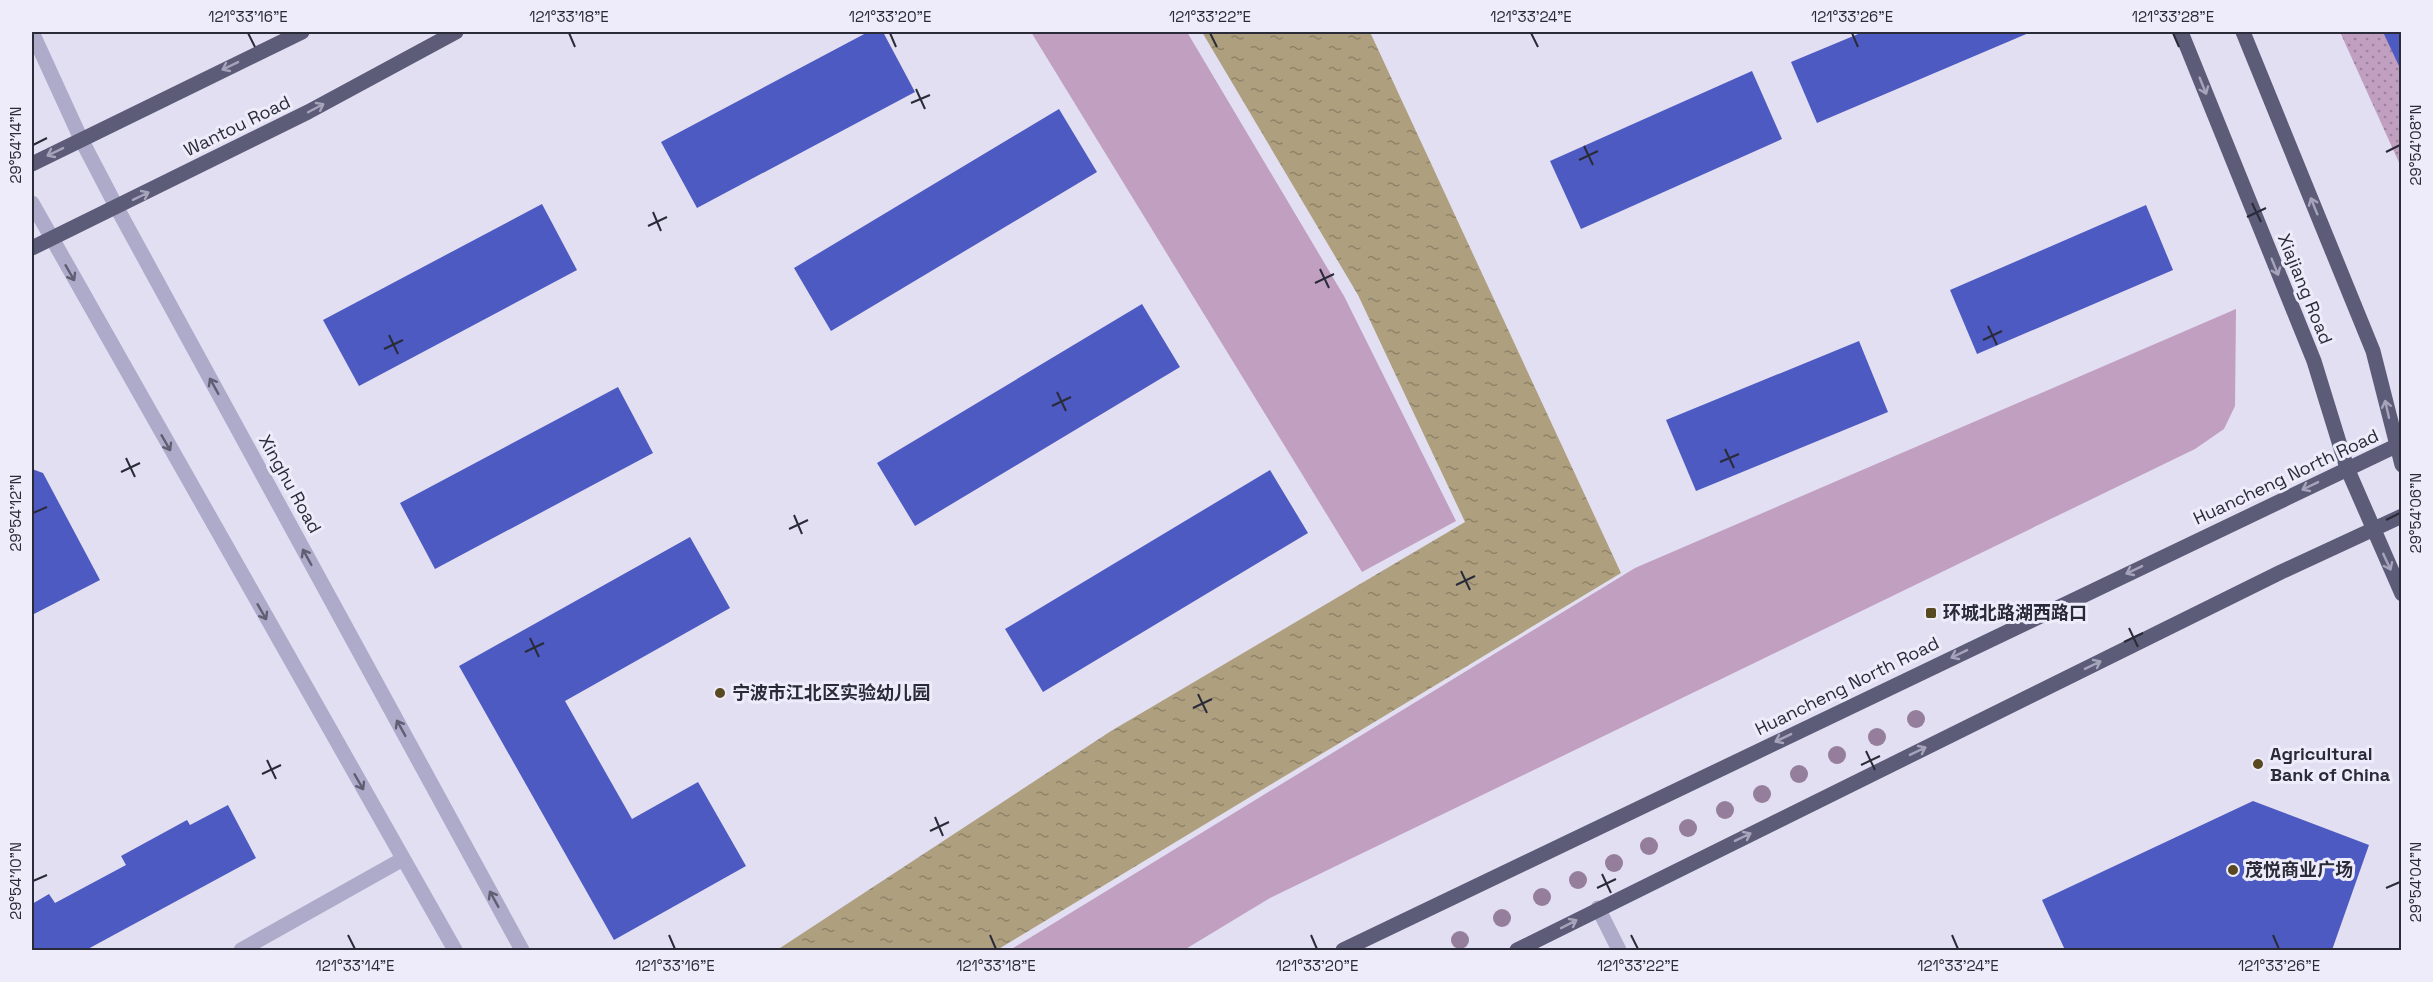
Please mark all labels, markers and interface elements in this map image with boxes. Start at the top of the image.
text: 121°33'16"E [208,7,288,26]
text: 121°33'18"E [529,7,609,26]
text: 121°33'20"E [849,7,931,26]
text: 121°33'22"E [1169,7,1251,26]
text: 121°33'24"E [1490,7,1572,26]
text: 121°33'26"E [1811,7,1893,26]
text: 121°33'28"E [2132,7,2214,26]
one-way arrow [222,61,240,73]
one-way arrow [2198,76,2209,94]
street label: Wantou Road [180,90,294,161]
one-way arrow [306,102,324,113]
text: 29°54'08"N [2406,105,2425,185]
text: 29°54'14"N [6,107,25,183]
one-way arrow [47,147,65,159]
one-way arrow [132,189,150,201]
one-way arrow [2308,197,2319,215]
street label: Xiajiang Road [2273,230,2338,347]
one-way arrow [2271,257,2282,275]
one-way arrow [64,264,76,281]
one-way arrow [208,377,219,395]
one-way arrow [2380,399,2392,418]
street label: Huancheng North Road [2189,423,2382,530]
street label: Xinghu Road [254,430,327,537]
one-way arrow [160,434,172,451]
text: 29°54'06"N [2406,473,2425,553]
text: 29°54'12"N [6,474,25,552]
one-way arrow [2302,480,2320,492]
one-way arrow [301,549,313,566]
one-way arrow [2382,553,2393,571]
one-way arrow [2126,565,2144,576]
place label: 环城北路湖西路口 [1943,601,2087,624]
one-way arrow [257,603,269,620]
marker: 环城北路湖西路口 [1924,606,1938,620]
street label: Huancheng North Road [1751,631,1943,740]
one-way arrow [1950,649,1968,661]
one-way arrow [2084,658,2102,670]
place label: 宁波市江北区实验幼儿园 [732,681,930,704]
marker: 宁波市江北区实验幼儿园 [713,686,727,700]
one-way arrow [395,720,407,737]
one-way arrow [1774,733,1792,745]
place label: Agricultural Bank of China [2270,742,2391,786]
one-way arrow [1909,744,1927,756]
marker: Agricultural Bank of China [2251,757,2265,771]
one-way arrow [353,773,365,790]
one-way arrow [1734,831,1752,842]
text: 29°54'10"N [6,842,25,920]
text: 29°54'04"N [2406,842,2425,922]
place label: 茂悦商业广场 [2245,858,2353,881]
marker: 茂悦商业广场 [2226,863,2240,877]
one-way arrow [488,891,500,908]
one-way arrow [1559,917,1577,929]
text: 121°33'14"E [315,956,395,975]
text: 121°33'16"E [635,956,715,975]
text: 121°33'18"E [956,956,1036,975]
text: 121°33'20"E [1276,956,1358,975]
text: 121°33'22"E [1597,956,1679,975]
text: 121°33'24"E [1917,956,1999,975]
text: 121°33'26"E [2238,956,2320,975]

